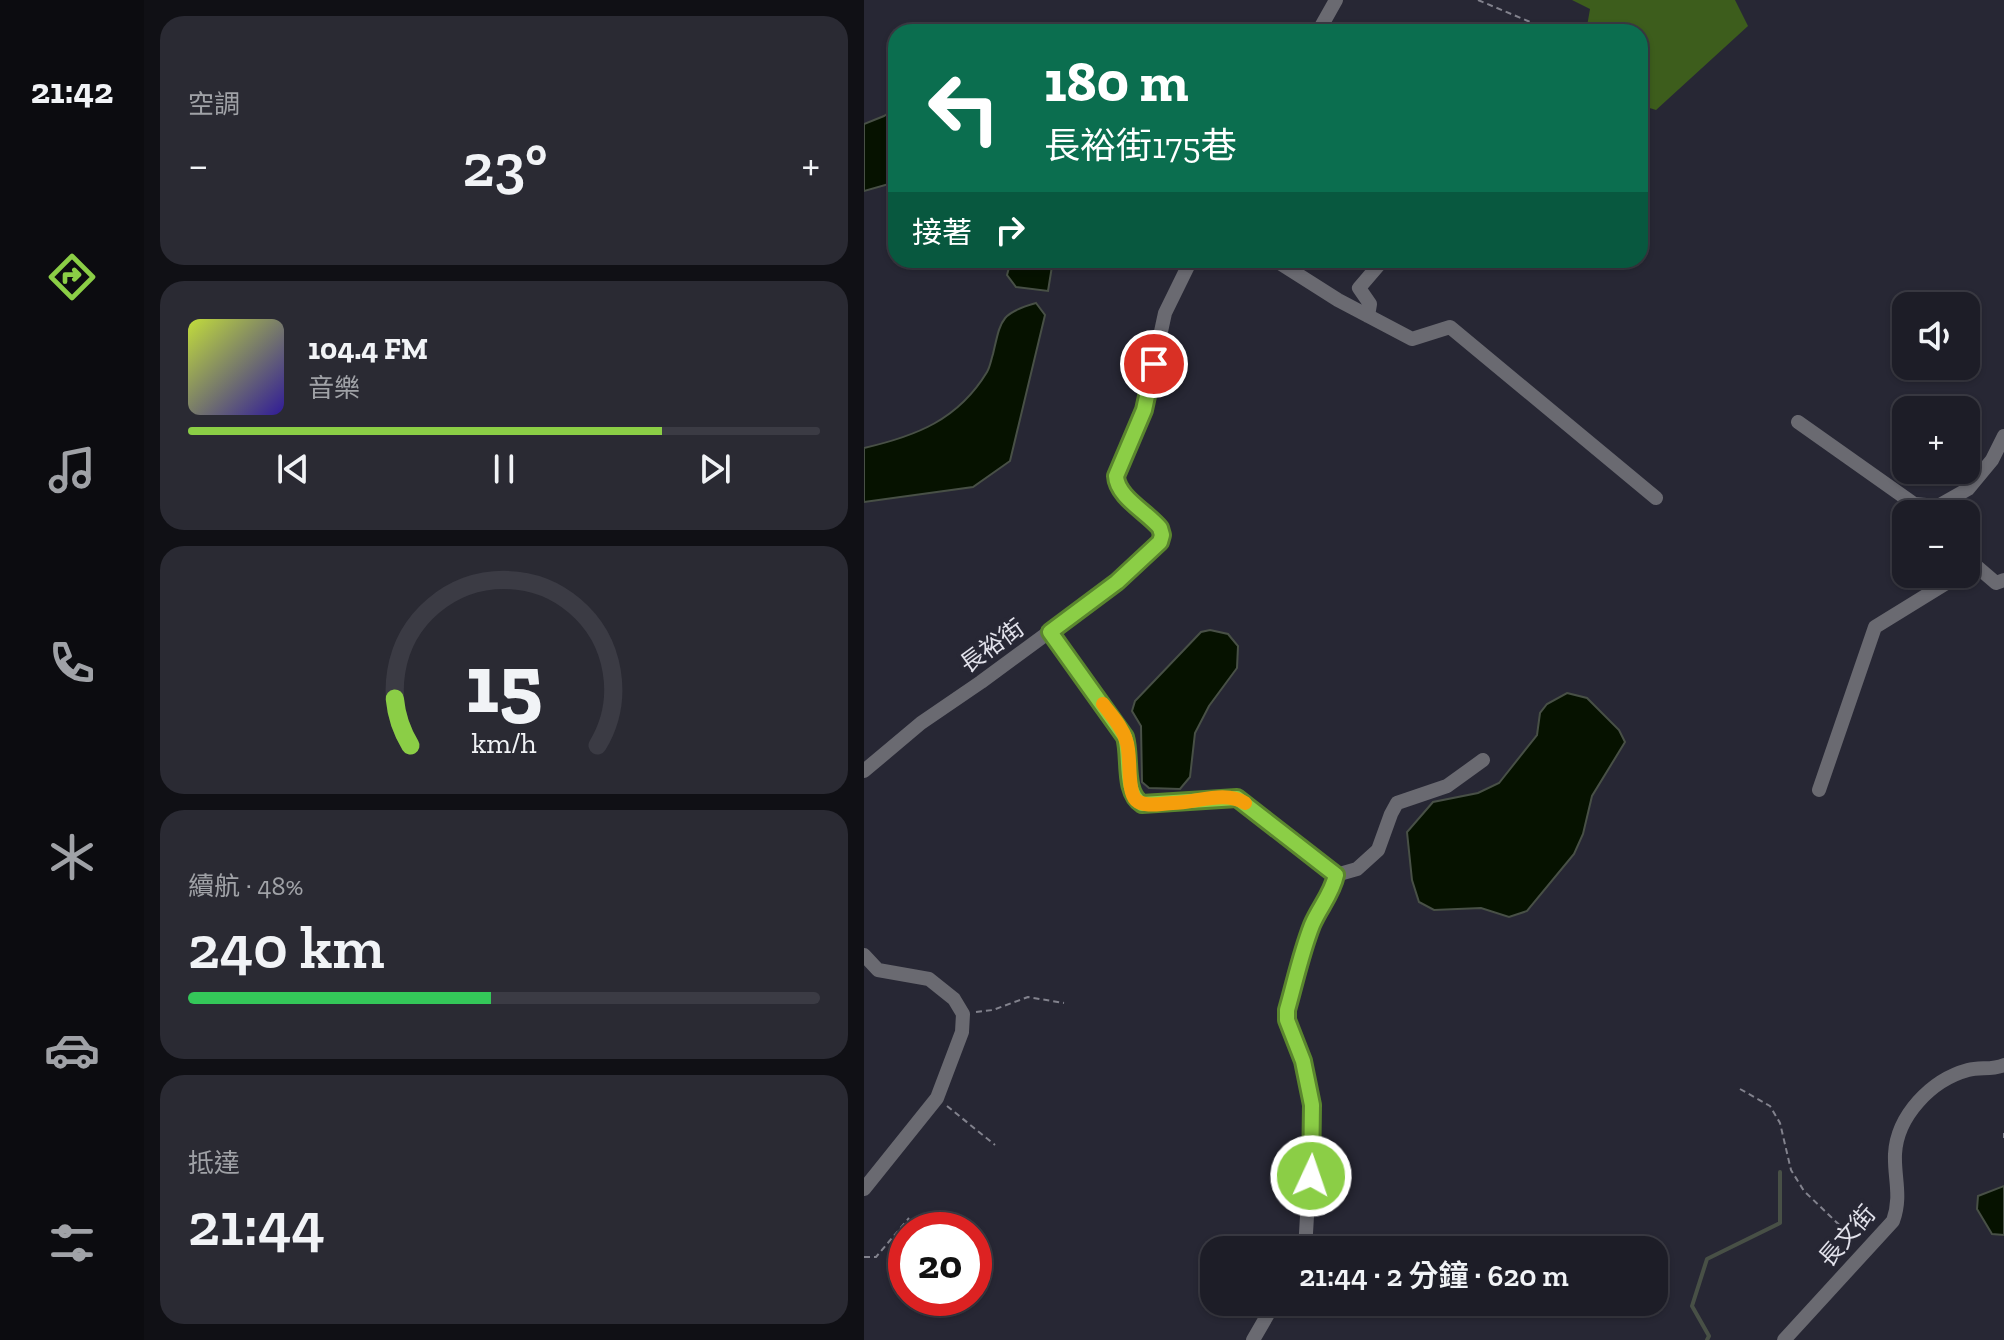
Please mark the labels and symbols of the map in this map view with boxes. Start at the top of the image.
pin [1120,330,1188,398]
street label: 長裕街 [954,613,1029,678]
position arrow [1269,1134,1353,1218]
street label: 長文街 [1812,1199,1881,1272]
speed limit sign: 20 [888,1212,992,1316]

